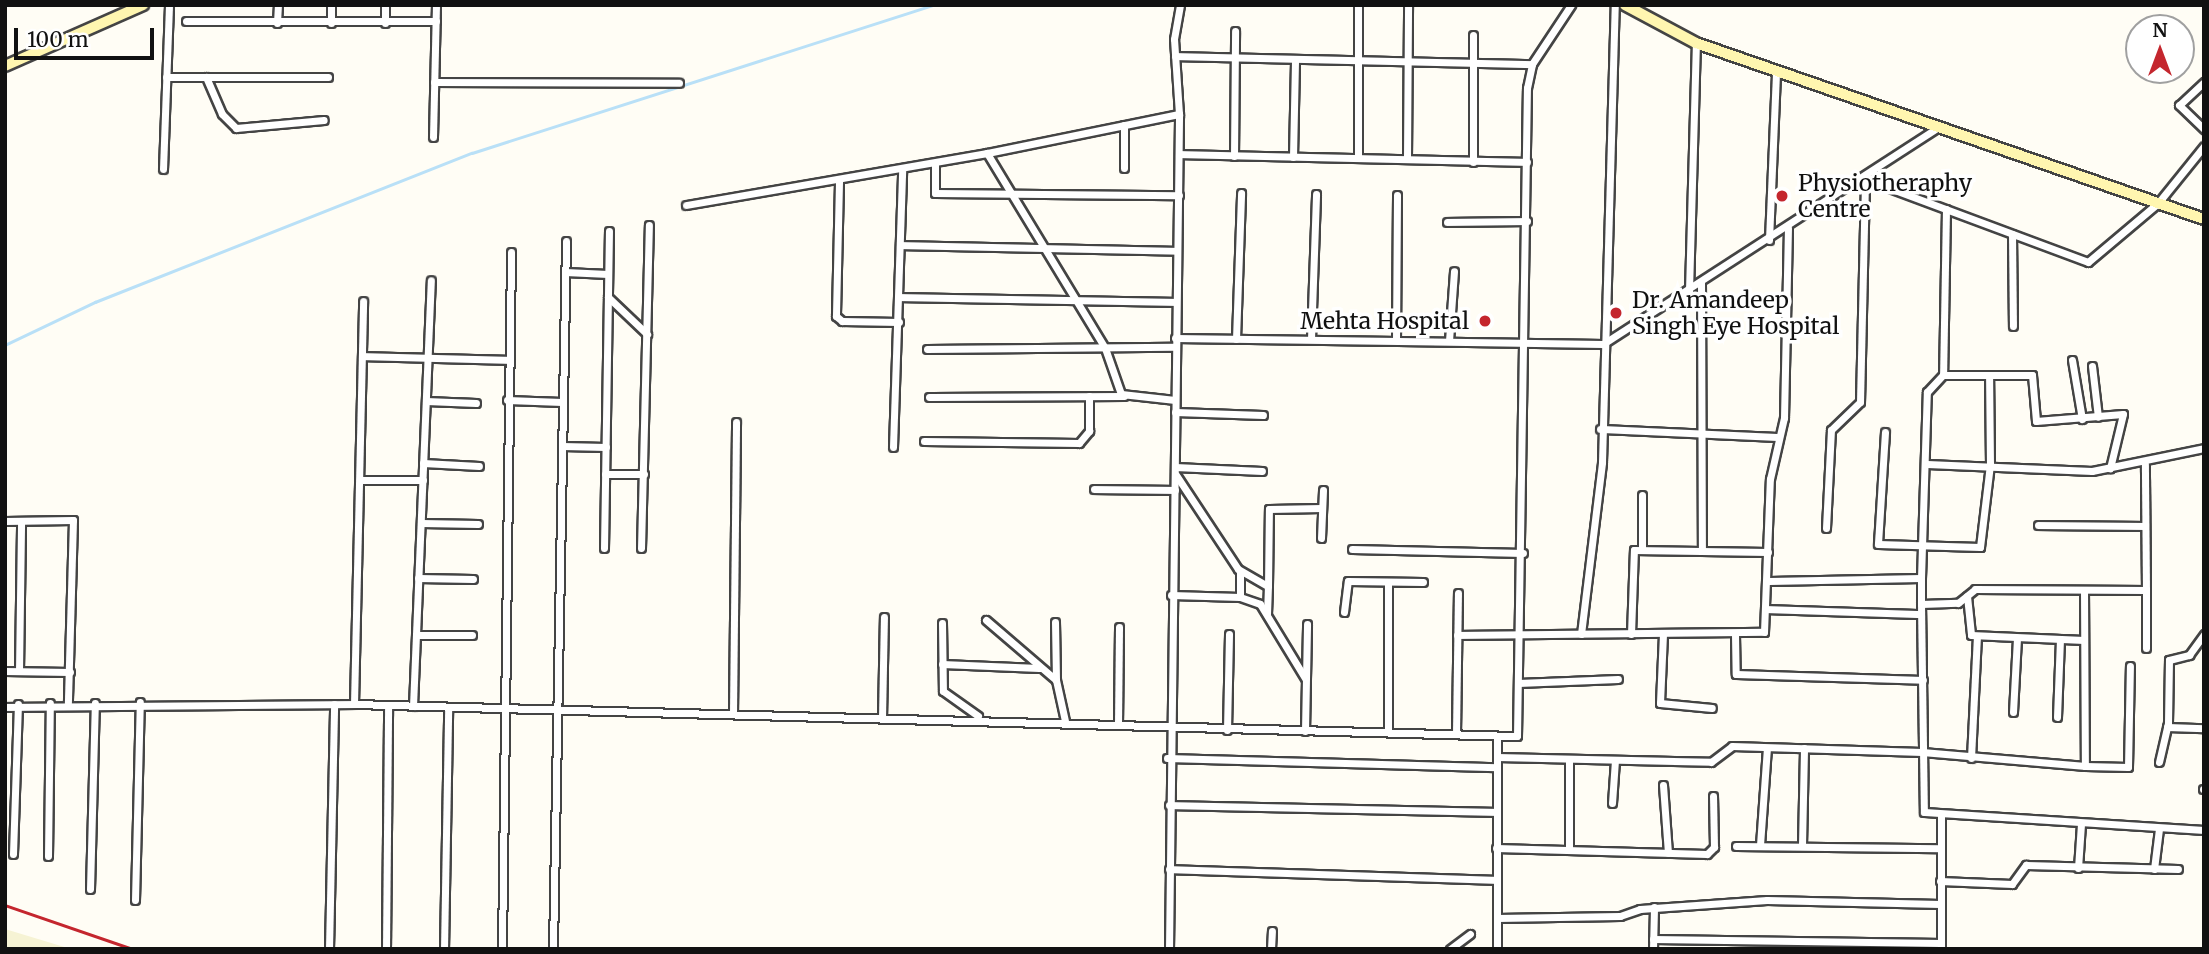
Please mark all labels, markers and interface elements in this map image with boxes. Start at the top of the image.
scale bar [18,14,158,58]
north arrow [2125,14,2195,84]
text: N [2152,18,2168,42]
text: 100 m [27,26,89,53]
place label: Physiotheraphy Centre [1798,169,1972,223]
marker: Physiotheraphy Centre [1772,186,1792,206]
place label: Dr. Amandeep Singh Eye Hospital [1632,286,1839,340]
marker: Dr. Amandeep Singh Eye Hospital [1606,303,1626,323]
place label: Mehta Hospital [1300,307,1469,335]
marker: Mehta Hospital [1475,311,1495,331]

